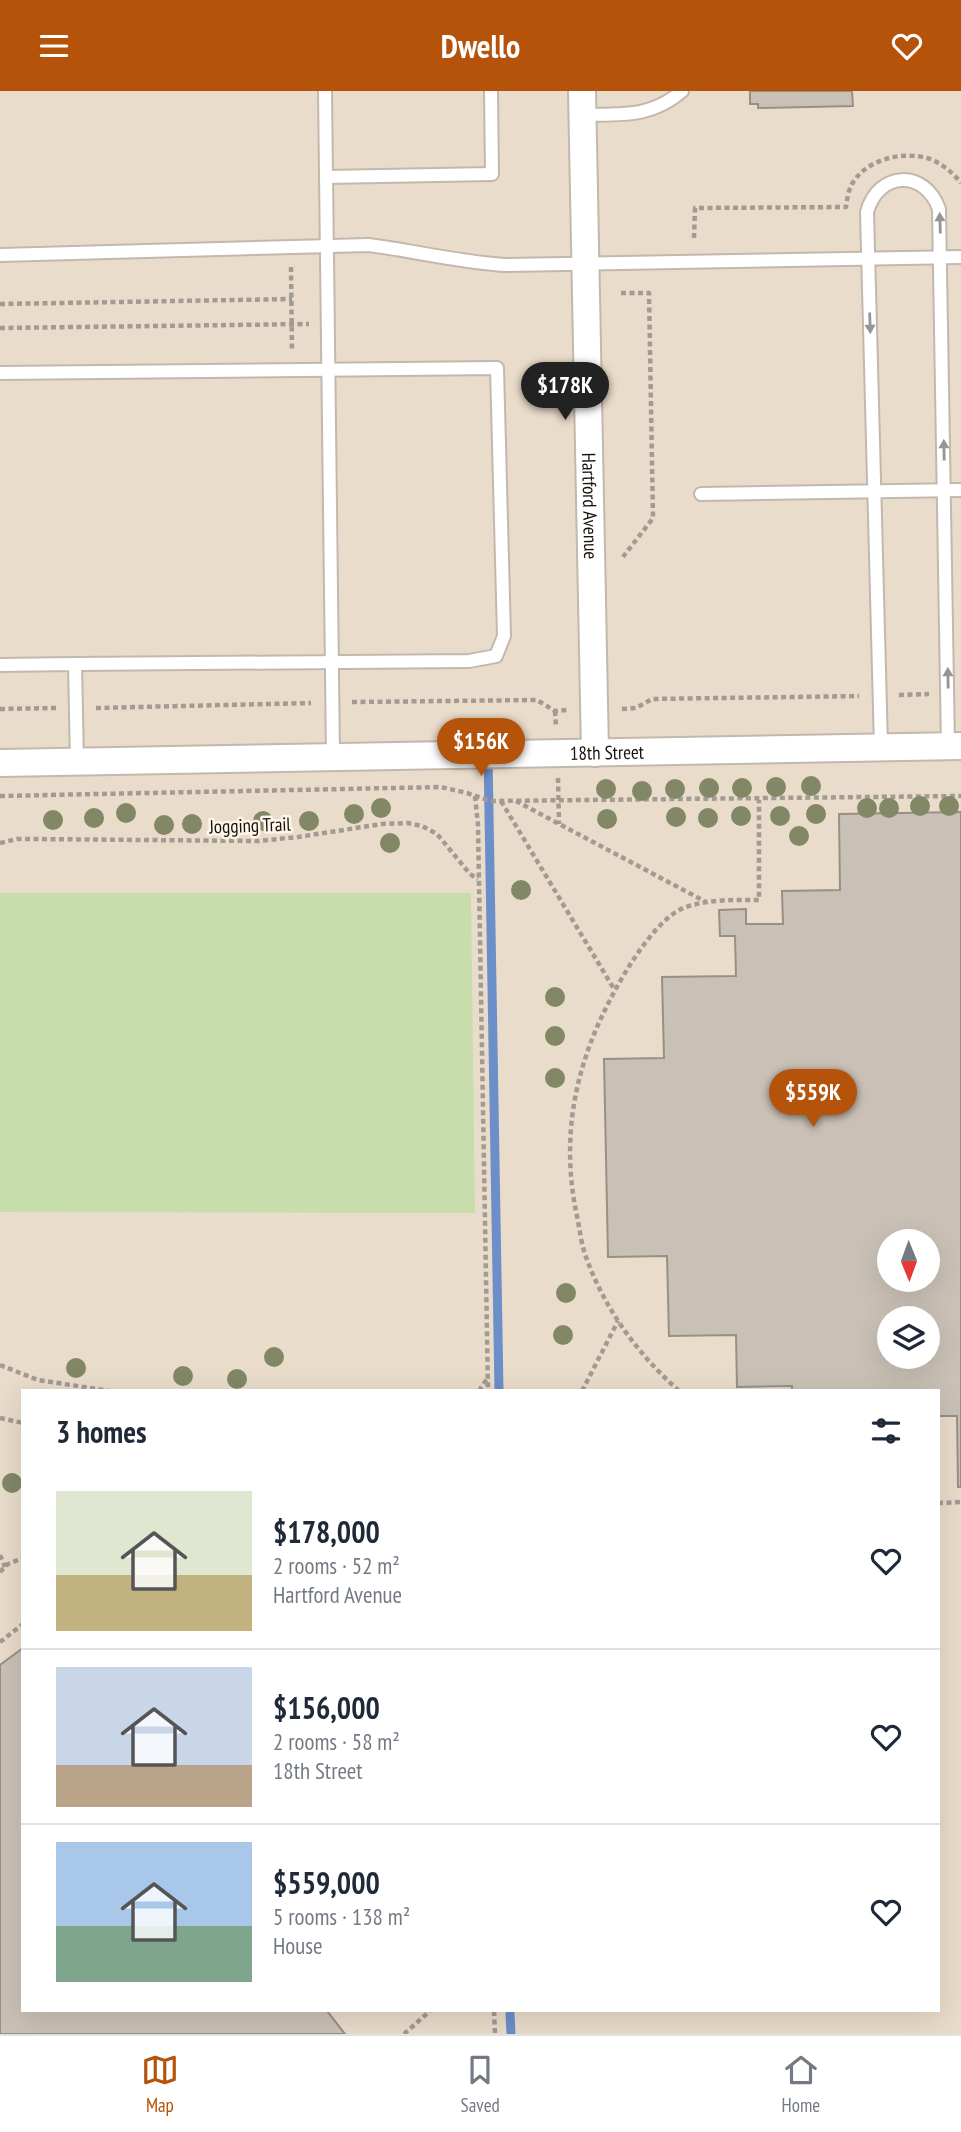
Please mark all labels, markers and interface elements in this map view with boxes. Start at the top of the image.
text: Dwello [441,25,520,67]
icon: menu [35,27,73,65]
icon: heart [888,27,926,65]
one-way arrow [934,212,945,234]
one-way arrow [864,312,876,334]
pin: $178K [516,363,614,422]
text: $178K [537,370,593,399]
one-way arrow [938,439,949,461]
street label: Hartford Avenue [577,452,603,560]
one-way arrow [942,666,953,688]
pin: $156K [432,719,530,778]
text: $156K [453,726,509,755]
street label: 18th Street [570,740,645,765]
street label: Jogging Trail [208,812,292,838]
pin: $559K [764,1069,862,1129]
text: $559K [785,1077,841,1106]
north arrow [877,1229,940,1291]
map controls [877,1229,940,1369]
button: layers [877,1306,940,1369]
text: 3 homes [56,1412,147,1451]
icon: filters [867,1412,905,1450]
text: $178,000 [273,1512,380,1551]
icon: home [112,1519,196,1603]
icon: heart [867,1542,905,1580]
text: 2 rooms · 52 m² [273,1551,400,1580]
text: Hartford Avenue [273,1580,402,1609]
text: $156,000 [273,1688,380,1727]
icon: home [112,1695,196,1779]
icon: heart [867,1718,905,1756]
text: 2 rooms · 58 m² [273,1727,400,1756]
text: 18th Street [273,1756,363,1785]
text: $559,000 [273,1863,380,1902]
icon: home [112,1870,196,1954]
icon: heart [867,1893,905,1931]
text: 5 rooms · 138 m² [273,1902,410,1931]
text: House [273,1931,323,1960]
tab: Map [141,2051,179,2117]
tab: Saved [461,2051,500,2117]
tab: Home [782,2051,820,2117]

